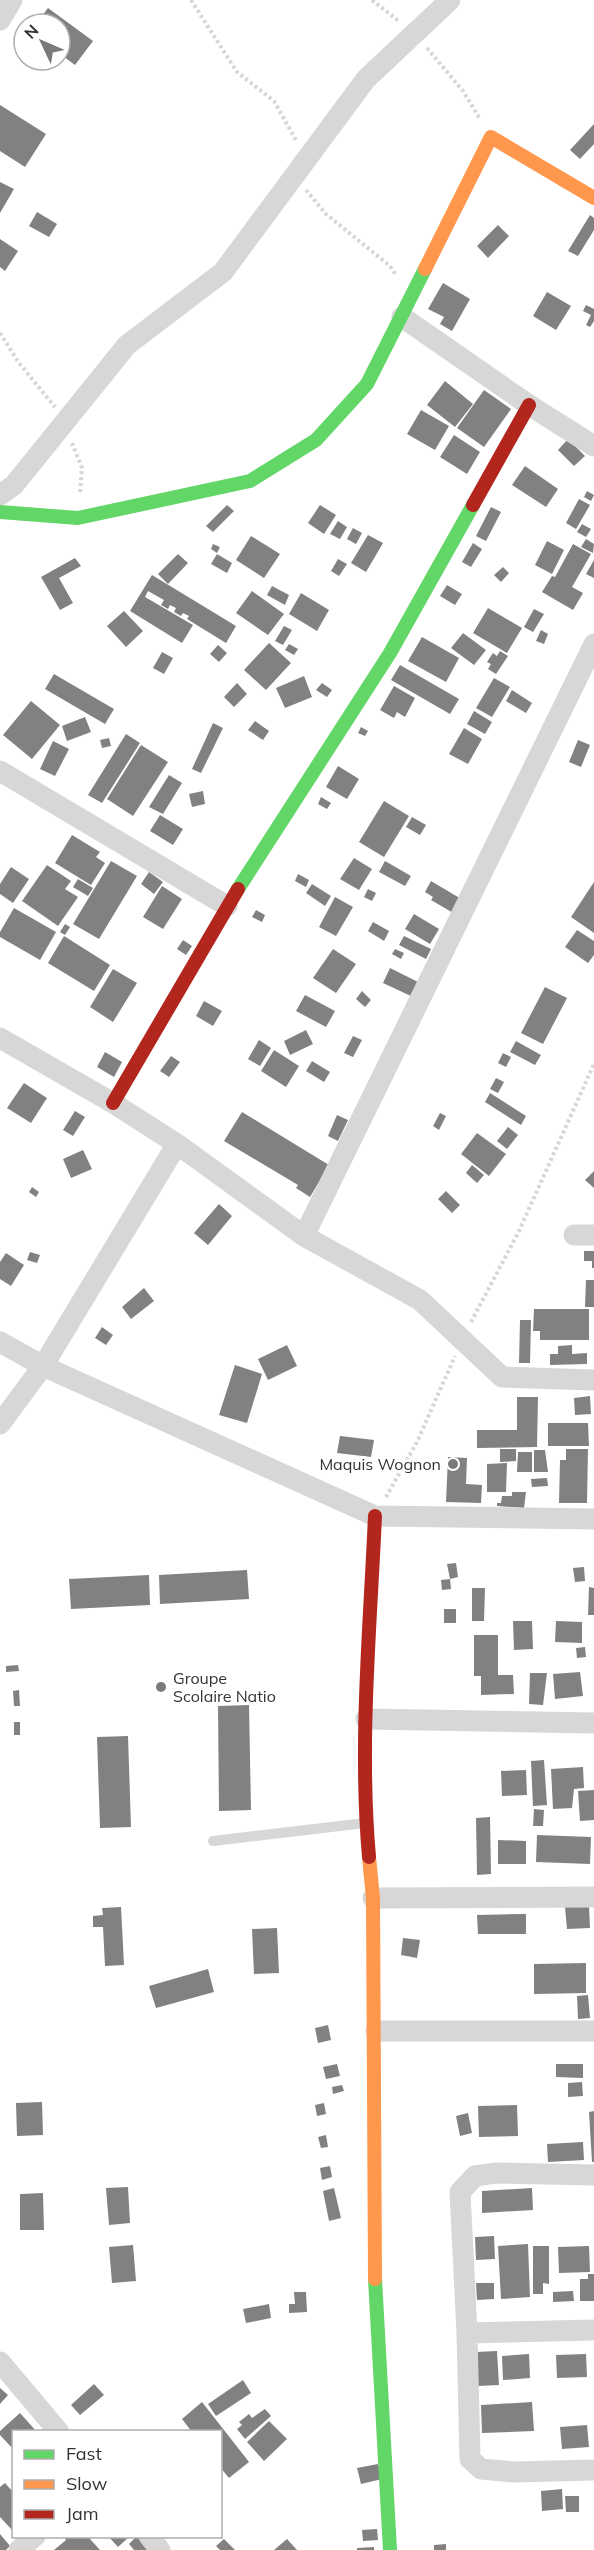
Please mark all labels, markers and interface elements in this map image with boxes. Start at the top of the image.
north arrow [12,12,72,72]
text: N [20,20,43,43]
place label: Maquis Wognon [319,1454,441,1474]
marker: Maquis Wognon [446,1457,460,1471]
place label: Groupe Scolaire Natio [173,1668,276,1706]
marker: Groupe Scolaire Natio [154,1680,168,1694]
legend [12,2430,222,2538]
text: Fast [66,2442,102,2465]
text: Slow [66,2472,108,2495]
text: Jam [66,2502,99,2525]

